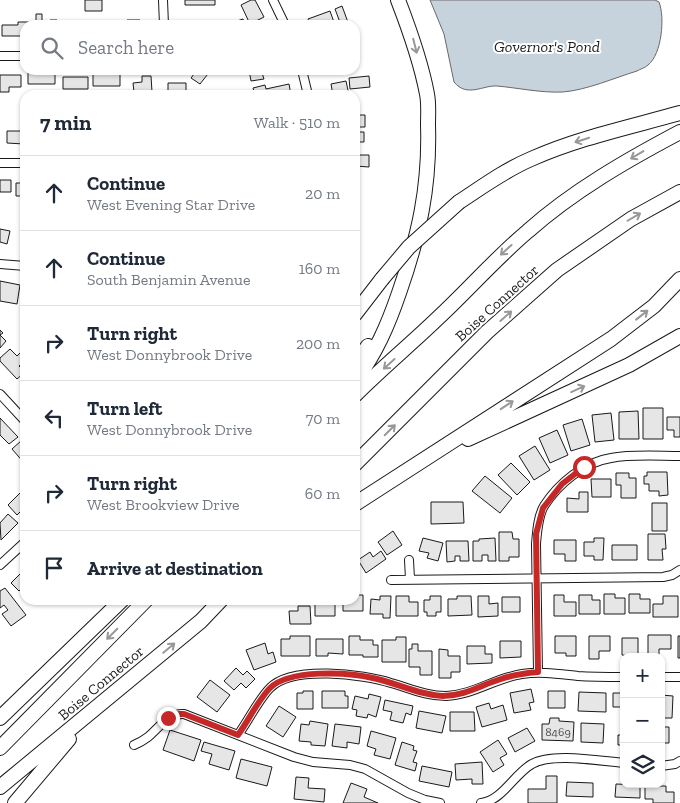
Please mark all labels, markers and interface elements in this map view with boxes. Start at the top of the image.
search box [20,20,360,75]
icon: search [38,34,66,62]
text: Search here [78,36,174,59]
one-way arrow [411,37,420,53]
water label: Governor's Pond [494,37,600,56]
text: 7 min [40,110,91,135]
text: Walk · 510 m [254,113,340,132]
one-way arrow [575,136,591,145]
one-way arrow [630,150,645,160]
text: Continue [87,172,165,195]
icon: ahead [40,179,68,207]
text: 20 m [305,184,340,203]
text: West Evening Star Drive [87,195,255,214]
one-way arrow [627,212,641,222]
one-way arrow [499,245,512,256]
text: Continue [87,247,165,270]
icon: ahead [40,254,68,282]
text: 160 m [299,259,340,278]
street label: Boise Connector [452,261,542,345]
text: South Benjamin Avenue [87,270,251,289]
one-way arrow [635,309,648,320]
one-way arrow [499,310,512,321]
text: Turn right [87,322,177,345]
icon: right [40,329,68,357]
text: 200 m [296,334,340,353]
text: West Donnybrook Drive [87,345,252,364]
one-way arrow [383,358,396,370]
one-way arrow [570,383,585,393]
text: Turn left [87,397,162,420]
one-way arrow [500,400,514,411]
icon: left [40,404,68,432]
text: 70 m [306,409,340,428]
text: West Donnybrook Drive [87,420,252,439]
one-way arrow [383,424,395,436]
route start [573,456,596,479]
text: Turn right [87,472,177,495]
icon: right [40,479,68,507]
text: 60 m [305,484,340,503]
text: West Brookview Drive [87,495,240,514]
icon: arrive [40,554,68,582]
text: Arrive at destination [87,557,263,580]
one-way arrow [106,628,118,641]
street label: Boise Connector [55,642,147,724]
one-way arrow [162,642,175,653]
map controls [620,653,665,788]
button: + [620,653,665,698]
button: − [620,698,665,743]
route end [157,707,180,730]
house number: 8469 [545,725,571,739]
button: layers [620,743,665,788]

